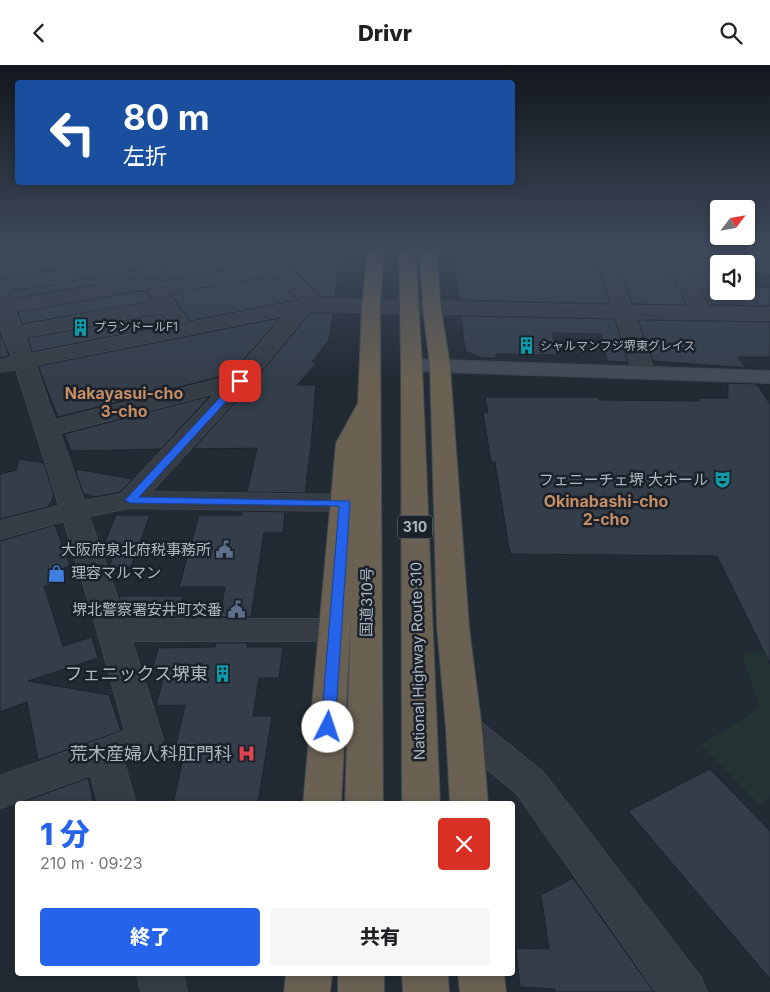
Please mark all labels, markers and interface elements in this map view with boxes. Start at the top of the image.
icon: back [25,19,53,47]
icon: search [717,19,745,47]
text: Drivr [358,20,412,46]
text: 80 m [123,96,210,138]
icon: left [40,100,105,165]
text: 左折 [123,143,167,169]
north arrow [710,200,755,245]
map controls [710,200,755,300]
button: sound [710,255,755,300]
building icon: プランドールF1 [70,317,90,337]
place label: プランドールF1 [94,319,178,334]
building icon: シャルマンフジ堺東グレイス [516,336,536,356]
place label: シャルマンフジ堺東グレイス [540,338,695,353]
pin [219,360,261,402]
icon: arrive [226,367,254,395]
district label: Nakayasui-cho 3-cho [65,383,183,421]
place label: フェニーチェ堺 大ホール [539,470,708,489]
theatre icon: フェニーチェ堺 大ホール [712,470,732,490]
district label: Okinabashi-cho 2-cho [544,491,669,529]
road number: 310 [398,516,432,539]
place label: 大阪府泉北府税事務所 [61,540,211,559]
public building icon: 大阪府泉北府税事務所 [215,540,235,560]
street label: National Highway Route 310 [406,562,429,760]
shop icon: 理容マルマン [47,563,67,583]
place label: 理容マルマン [71,563,161,582]
street label: 国道310号 [356,567,377,637]
place label: 堺北警察署安井町交番 [72,600,222,619]
public building icon: 堺北警察署安井町交番 [226,600,246,620]
place label: フェニックス堺東 [65,663,208,684]
building icon: フェニックス堺東 [212,664,232,684]
position arrow [301,700,353,752]
place label: 荒木産婦人科肛門科 [70,743,232,764]
hospital icon: 荒木産婦人科肛門科 [236,744,256,764]
text: 1 分 [40,816,90,852]
button: close [438,818,490,870]
text: 210 m · 09:23 [40,853,143,873]
button: 終了 [40,908,260,966]
button: 共有 [270,908,490,966]

